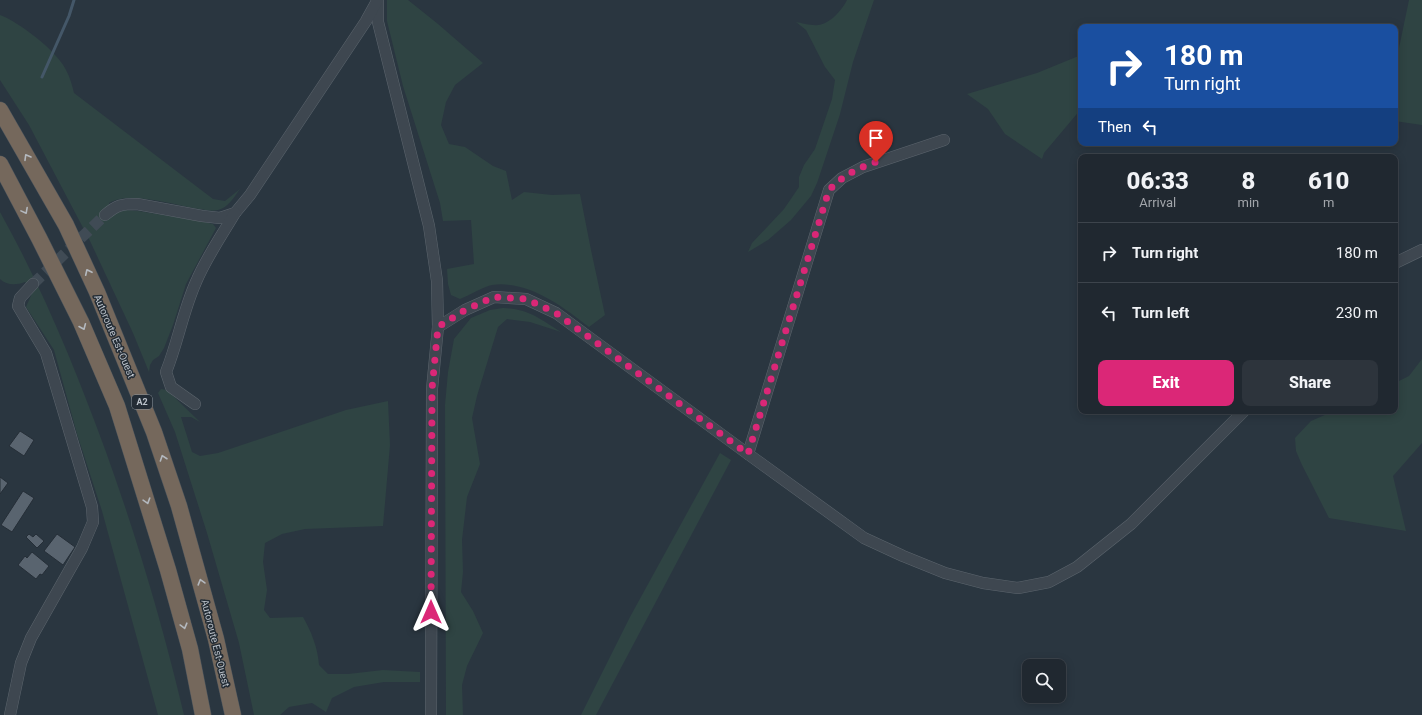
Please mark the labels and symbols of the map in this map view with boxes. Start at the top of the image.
pin [859,121,893,162]
one-way arrow [25,154,32,162]
one-way arrow [20,206,28,214]
one-way arrow [85,269,93,277]
street label: Autoroute Est-Ouest [92,293,137,380]
one-way arrow [78,323,86,330]
road number: A2 [132,395,152,409]
one-way arrow [159,454,167,461]
one-way arrow [142,498,151,505]
one-way arrow [197,579,205,585]
position arrow [410,591,452,633]
street label: Autoroute Est-Ouest [199,598,232,688]
one-way arrow [179,622,188,629]

